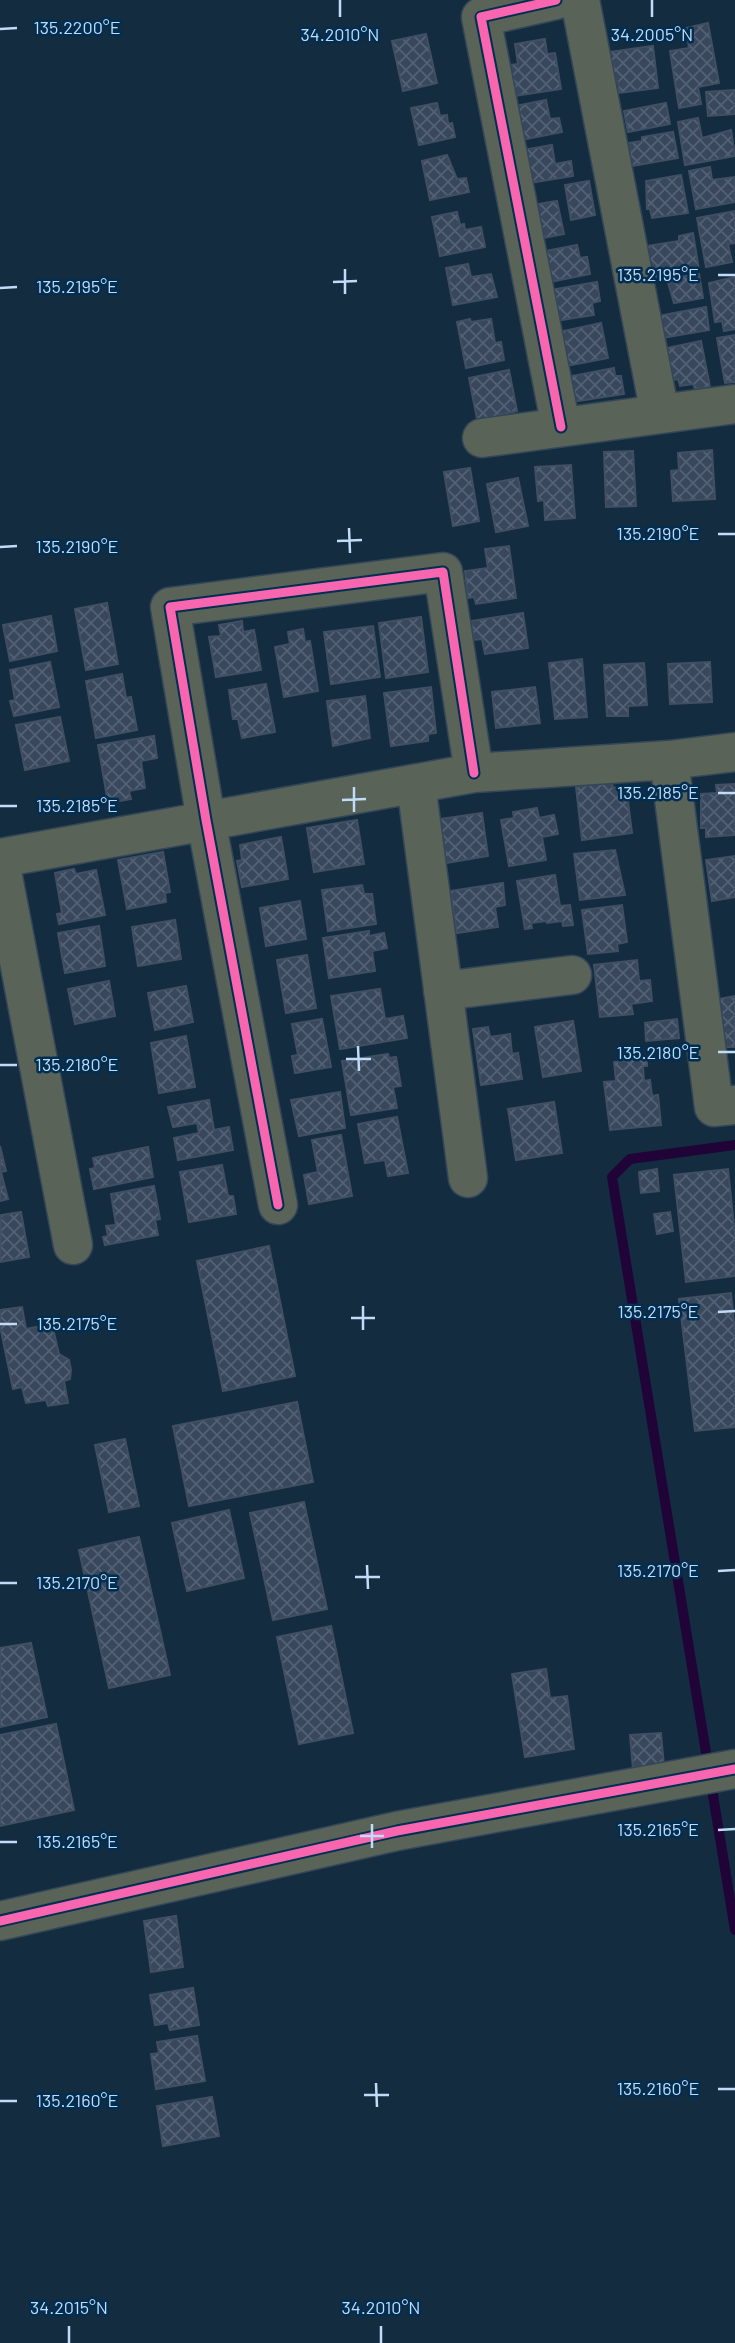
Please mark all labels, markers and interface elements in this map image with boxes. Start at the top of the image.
text: 135.2200°E [33,16,121,38]
text: 34.2010°N [300,23,380,45]
text: 34.2005°N [611,23,693,45]
text: 135.2195°E [617,263,699,285]
text: 135.2195°E [36,275,118,297]
text: 135.2190°E [617,522,699,544]
text: 135.2190°E [36,535,118,557]
text: 135.2185°E [617,781,699,803]
text: 135.2185°E [36,794,118,816]
text: 135.2180°E [617,1041,699,1063]
text: 135.2180°E [36,1053,118,1075]
text: 135.2175°E [617,1300,699,1322]
text: 135.2175°E [36,1312,118,1334]
text: 135.2170°E [617,1559,699,1581]
text: 135.2170°E [36,1571,118,1593]
text: 135.2165°E [617,1818,699,1840]
text: 135.2165°E [36,1830,118,1852]
text: 135.2160°E [617,2077,699,2099]
text: 135.2160°E [36,2089,118,2111]
text: 34.2015°N [30,2296,108,2318]
text: 34.2010°N [341,2296,421,2318]

